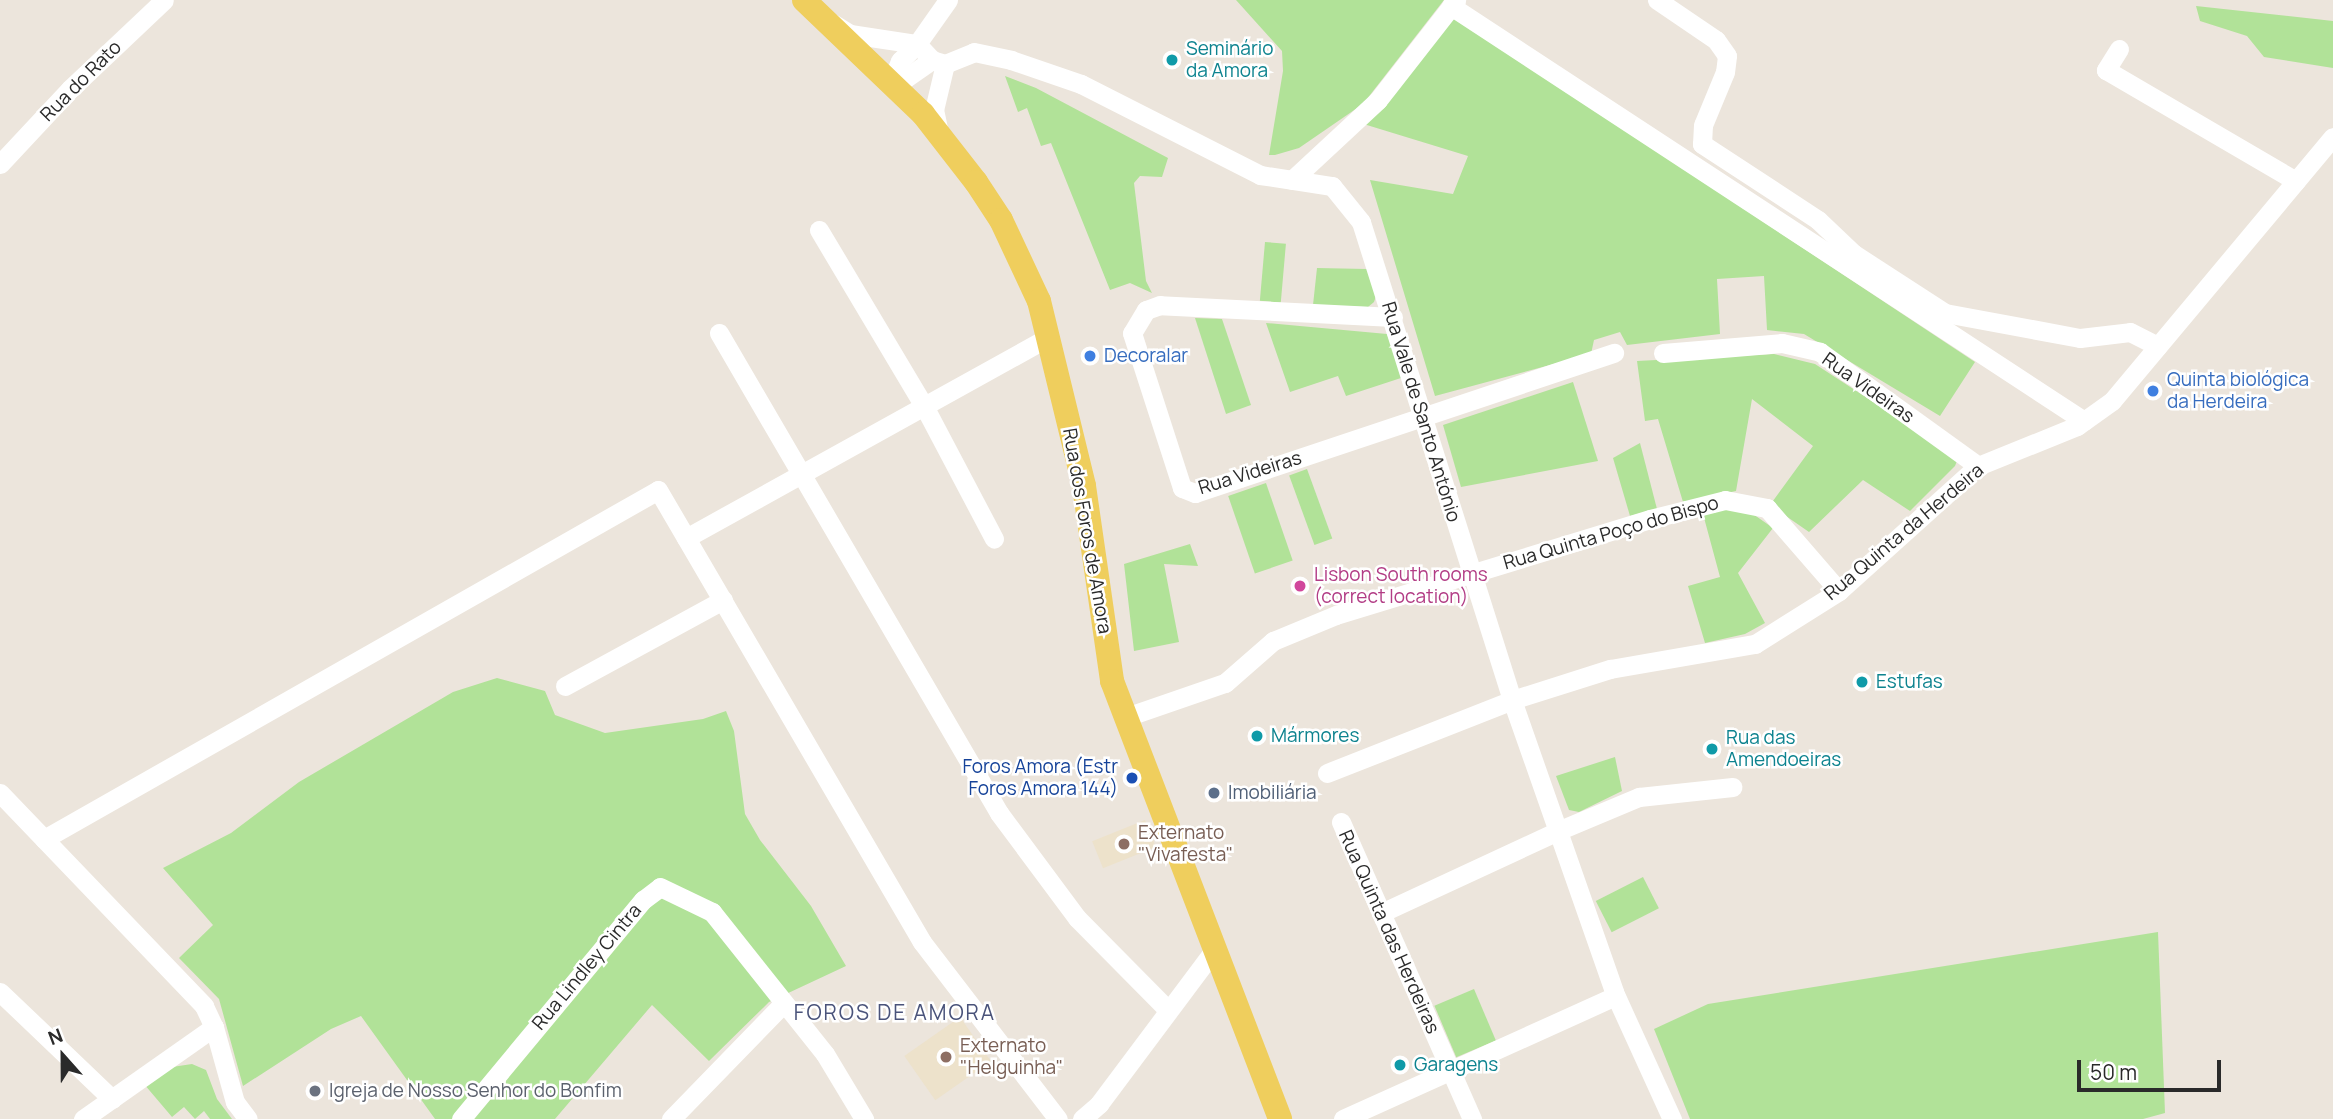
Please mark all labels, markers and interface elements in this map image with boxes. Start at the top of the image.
street label: Rua do Rato [36,36,126,126]
place label: Seminário da Amora [1186,38,1273,82]
marker: Seminário da Amora [1164,52,1180,68]
street label: Rua Vale de Santo António [1377,299,1465,525]
place label: Decoralar [1104,345,1188,367]
marker: Decoralar [1082,348,1098,364]
street label: Rua Videiras [1818,348,1918,428]
place label: Quinta biológica da Herdeira [2167,369,2309,413]
marker: Quinta biológica da Herdeira [2145,383,2161,399]
street label: Rua dos Foros de Amora [1058,426,1116,636]
street label: Rua Videiras [1196,446,1304,500]
street label: Rua Quinta da Herdeira [1820,459,1988,605]
street label: Rua Quinta Poço do Bispo [1501,491,1721,575]
place label: Lisbon South rooms (correct location) [1314,564,1488,608]
marker: Lisbon South rooms (correct location) [1292,578,1308,594]
place label: Estufas [1876,671,1943,693]
marker: Estufas [1854,674,1870,690]
place label: Mármores [1271,725,1359,747]
place label: Rua das Amendoeiras [1726,727,1841,771]
marker: Mármores [1249,728,1265,744]
marker: Rua das Amendoeiras [1704,741,1720,757]
place label: Foros Amora (Estr Foros Amora 144) [962,756,1118,800]
marker: Foros Amora (Estr Foros Amora 144) [1124,770,1140,786]
place label: Imobiliária [1228,782,1317,804]
marker: Imobiliária [1206,785,1222,801]
place label: Externato "Vivafesta" [1138,822,1233,866]
street label: Rua Quinta das Herdeiras [1334,827,1444,1037]
marker: Externato "Vivafesta" [1116,836,1132,852]
street label: Rua Lindley Cintra [528,899,646,1035]
district label: FOROS DE AMORA [796,999,994,1025]
north arrow [28,1021,98,1091]
text: N [44,1022,67,1051]
place label: Externato "Helguinha" [960,1035,1063,1079]
scale bar [2081,1046,2224,1090]
marker: Externato "Helguinha" [938,1049,954,1065]
place label: Garagens [1414,1054,1498,1076]
marker: Garagens [1392,1057,1408,1073]
text: 50 m [2090,1058,2137,1086]
place label: Igreja de Nosso Senhor do Bonfim [329,1080,622,1102]
marker: Igreja de Nosso Senhor do Bonfim [307,1083,323,1099]

